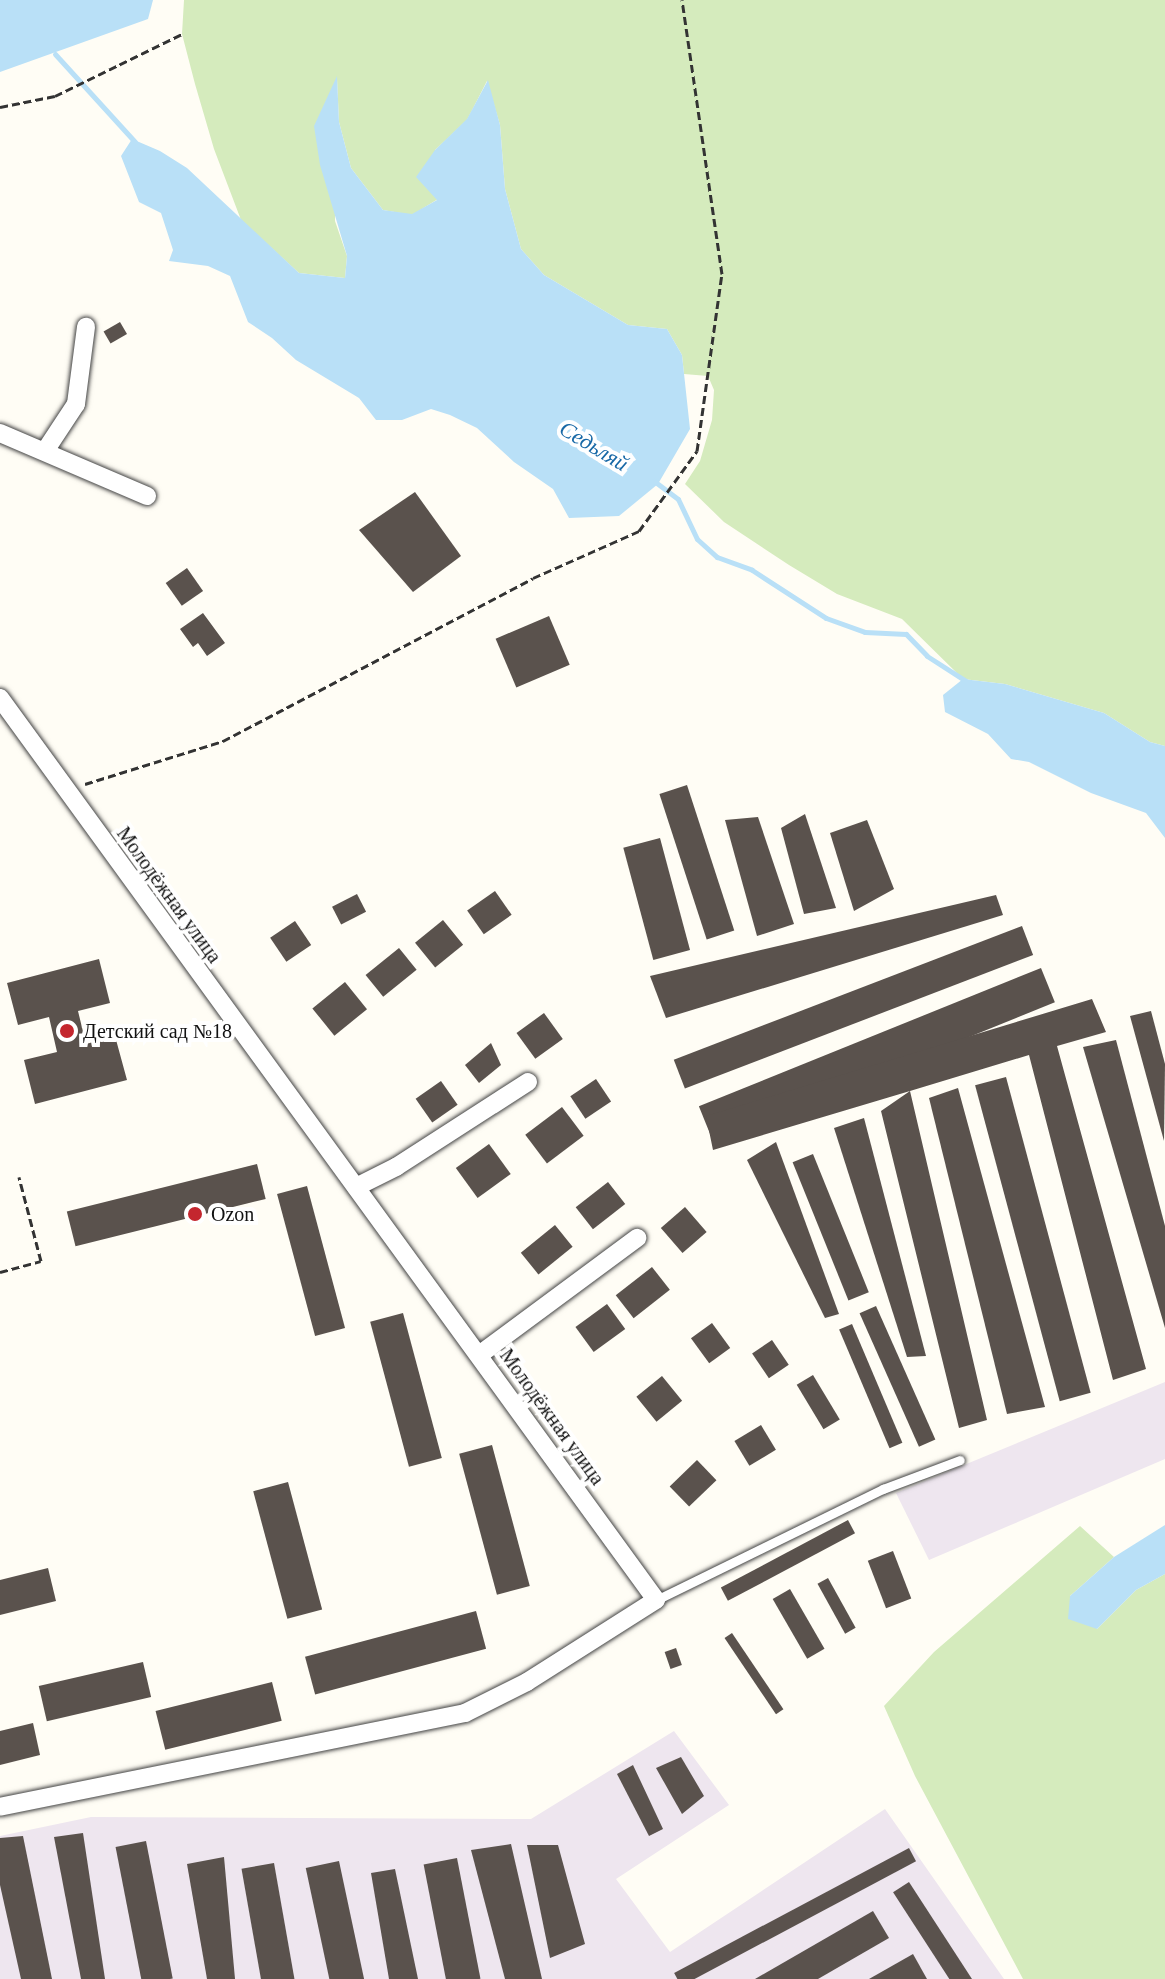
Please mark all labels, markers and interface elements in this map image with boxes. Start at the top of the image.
water label: Седьляй [555,415,633,477]
street label: Молодёжная улица [112,822,226,968]
place label: Детский сад №18 [83,1019,232,1043]
marker: Детский сад №18 [58,1022,76,1040]
place label: Ozon [211,1202,254,1226]
marker: Ozon [186,1205,204,1223]
street label: Молодёжная улица [495,1344,609,1490]

